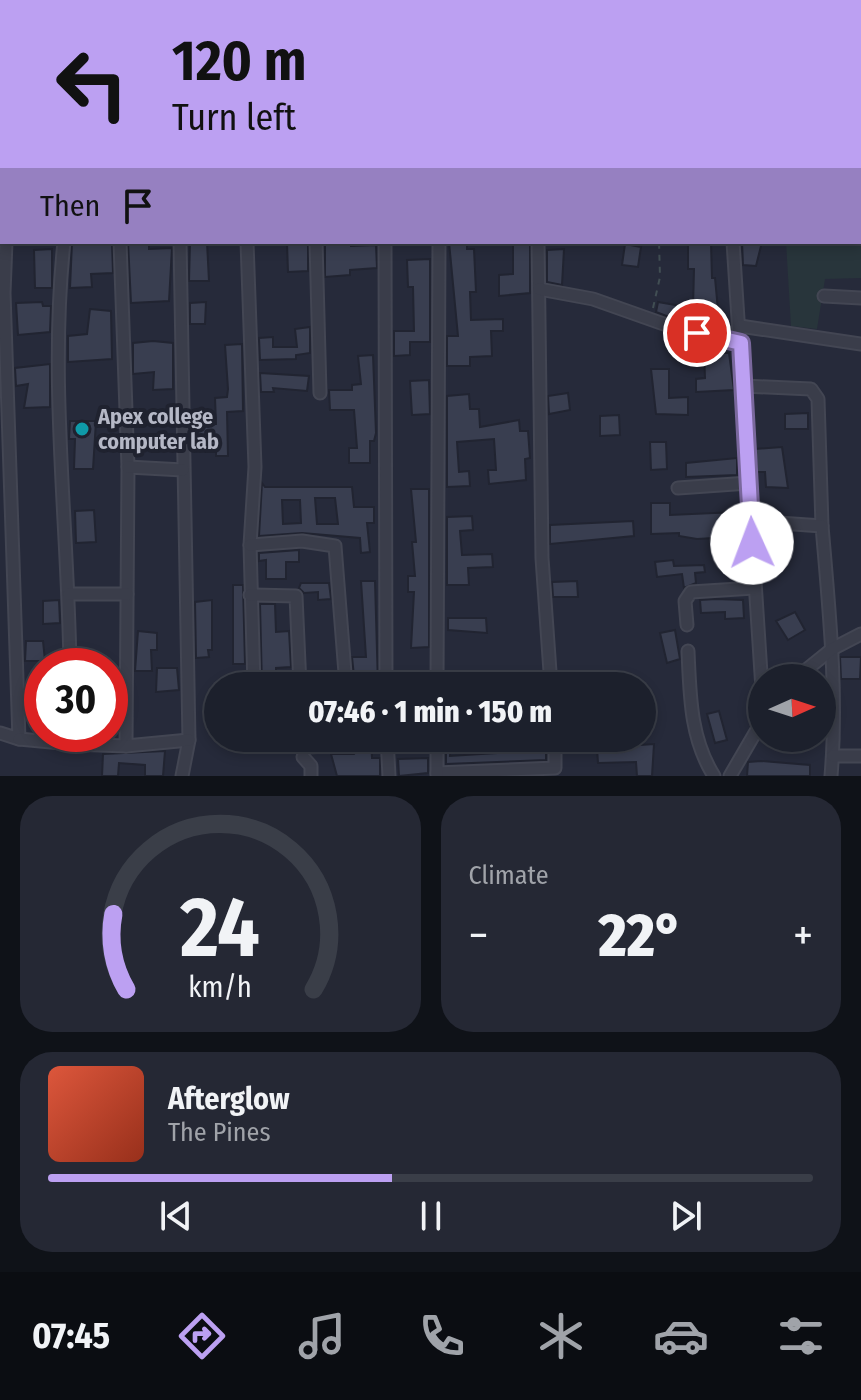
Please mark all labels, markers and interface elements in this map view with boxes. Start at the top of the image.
text: 120 m [172,28,307,95]
icon: left [40,32,144,136]
text: Turn left [172,96,296,140]
icon: arrive [116,184,160,228]
text: Then [40,188,100,224]
pin [663,299,731,367]
icon: arrive [675,311,719,355]
place label: Apex college computer lab [97,403,219,455]
marker: Apex college computer lab [73,420,91,438]
position arrow [710,501,794,585]
speed limit sign: 30 [24,648,128,752]
north arrow [748,664,836,752]
map controls [748,664,836,752]
text: 07:46 · 1 min · 150 m [308,694,552,730]
text: Climate [469,860,549,891]
text: 24 [179,878,260,978]
text: 22° [598,900,683,972]
text: − [469,909,488,962]
text: + [793,909,813,962]
text: km/h [188,970,252,1005]
text: Afterglow [168,1081,290,1117]
text: The Pines [168,1117,271,1148]
icon: previous [154,1194,198,1238]
icon: pause [409,1194,453,1238]
icon: next [664,1194,708,1238]
icon: directions [174,1308,230,1364]
icon: music [294,1308,350,1364]
icon: phone [414,1308,470,1364]
icon: climate [533,1308,589,1364]
icon: car [653,1308,709,1364]
icon: filters [773,1308,829,1364]
text: 07:45 [32,1314,110,1358]

